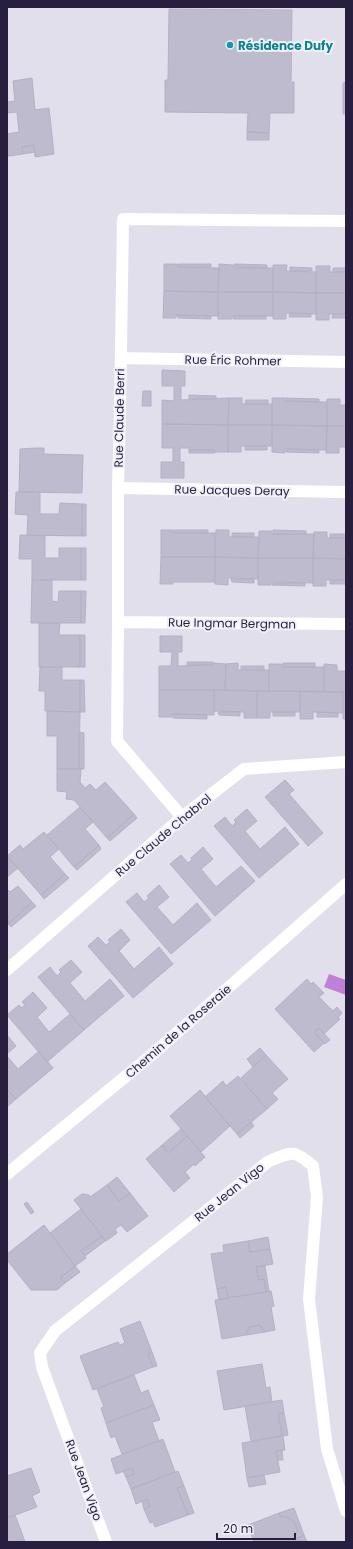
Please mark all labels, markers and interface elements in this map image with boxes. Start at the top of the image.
place label: Résidence Dufy [238,37,333,54]
marker: Résidence Dufy [225,40,235,50]
street label: Rue Éric Rohmer [185,351,282,369]
street label: Rue Claude Berri [110,368,128,468]
street label: Rue Jacques Deray [174,480,290,500]
street label: Rue Ingmar Bergman [168,613,296,633]
street label: Rue Claude Chabrol [111,790,215,880]
street label: Chemin de la Roseraie [121,980,235,1082]
street label: Rue Jean Vigo [191,1158,268,1225]
street label: Rue Jean Vigo [61,1437,107,1523]
scale bar [217,1515,295,1541]
text: 20 m [223,1520,253,1537]

